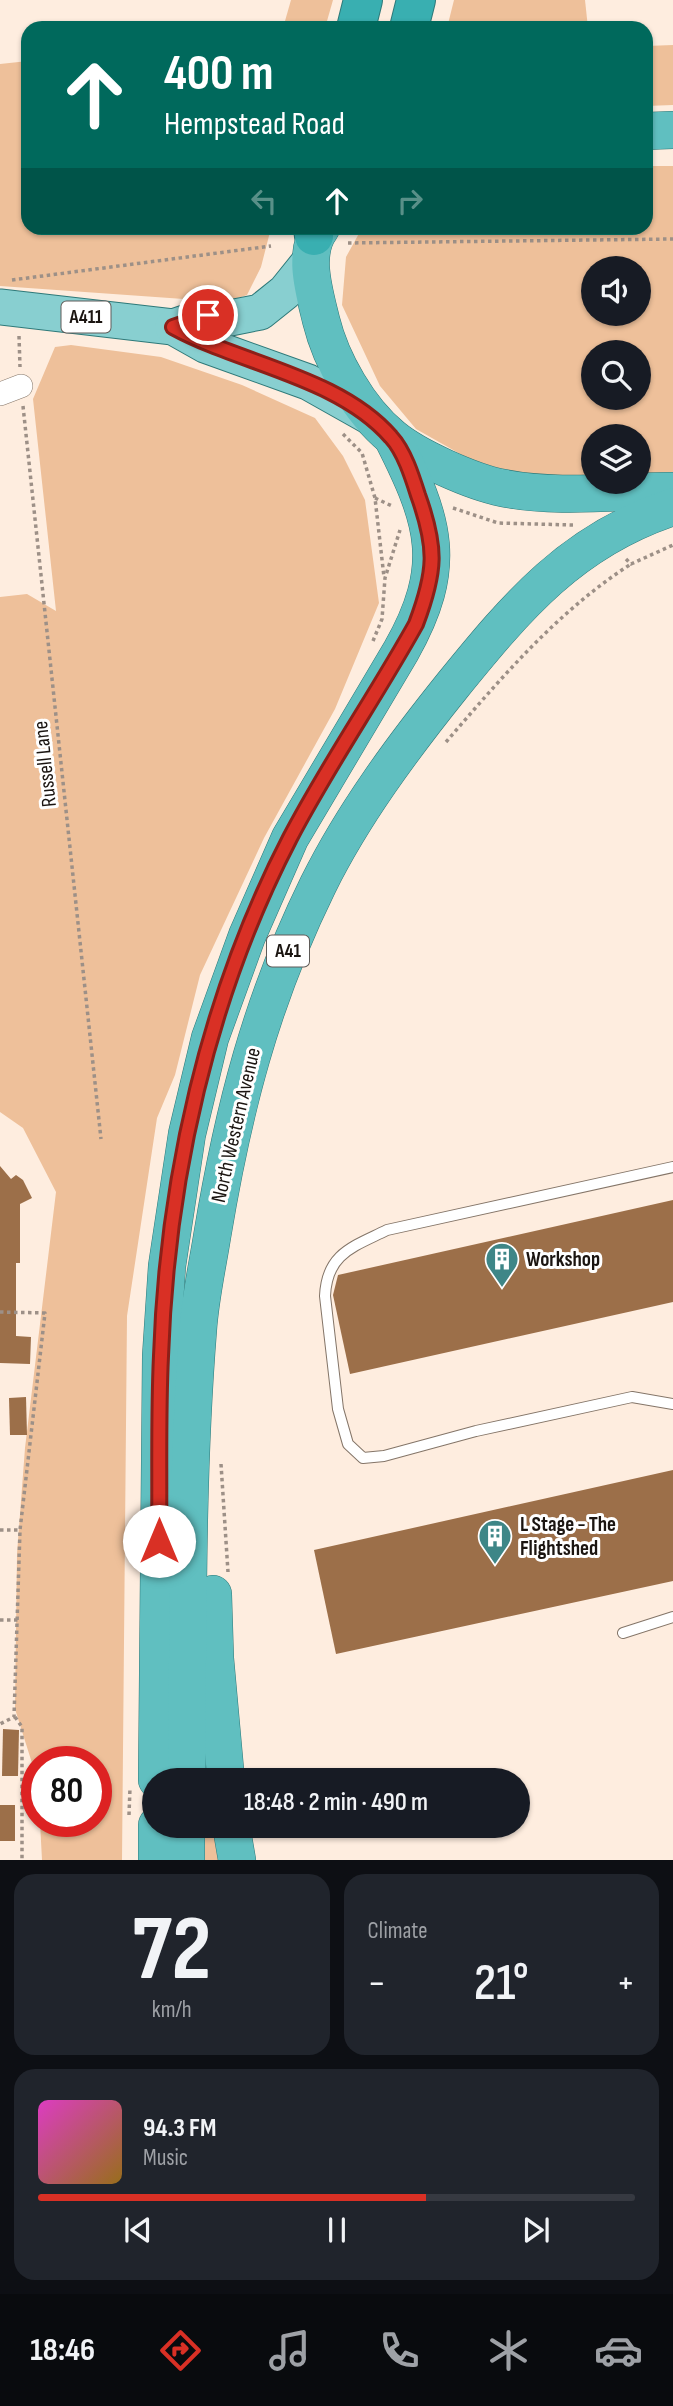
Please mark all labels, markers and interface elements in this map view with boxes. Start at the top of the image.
text: 400 m [164,45,274,104]
icon: ahead [49,49,140,140]
text: Hempstead Road [164,105,345,144]
icon: left [245,182,283,220]
icon: ahead [318,182,356,220]
icon: right [391,182,429,220]
map controls [581,256,651,494]
button: sound [581,256,651,326]
pin [178,285,238,345]
icon: arrive [189,296,227,334]
road number: A411 [62,302,110,332]
button: search [581,340,651,410]
button: layers [581,424,651,494]
street label: Russell Lane [28,720,62,808]
road number: A41 [267,936,309,967]
street label: North Western Avenue [206,1045,266,1205]
building icon: Workshop [483,1240,521,1289]
place label: Workshop [526,1247,600,1272]
position arrow [122,1504,196,1578]
place label: L Stage - The Flightshed [520,1512,616,1561]
building icon: L Stage - The Flightshed [476,1517,514,1566]
speed limit sign: 80 [21,1746,112,1837]
text: 18:48 · 2 min · 490 m [244,1787,428,1818]
text: 72 [132,1896,211,2005]
text: Climate [368,1917,427,1945]
text: 21° [474,1952,529,2015]
text: − [368,1961,386,2006]
text: + [616,1961,635,2006]
text: km/h [152,1996,192,2024]
text: 94.3 FM [143,2113,216,2144]
text: Music [143,2144,188,2172]
icon: previous [119,2211,157,2249]
icon: pause [318,2211,356,2249]
icon: next [517,2211,555,2249]
icon: directions [156,2326,205,2375]
icon: music [265,2326,314,2375]
icon: phone [375,2326,424,2375]
icon: climate [484,2326,533,2375]
icon: car [594,2326,643,2375]
text: 18:46 [30,2331,95,2370]

